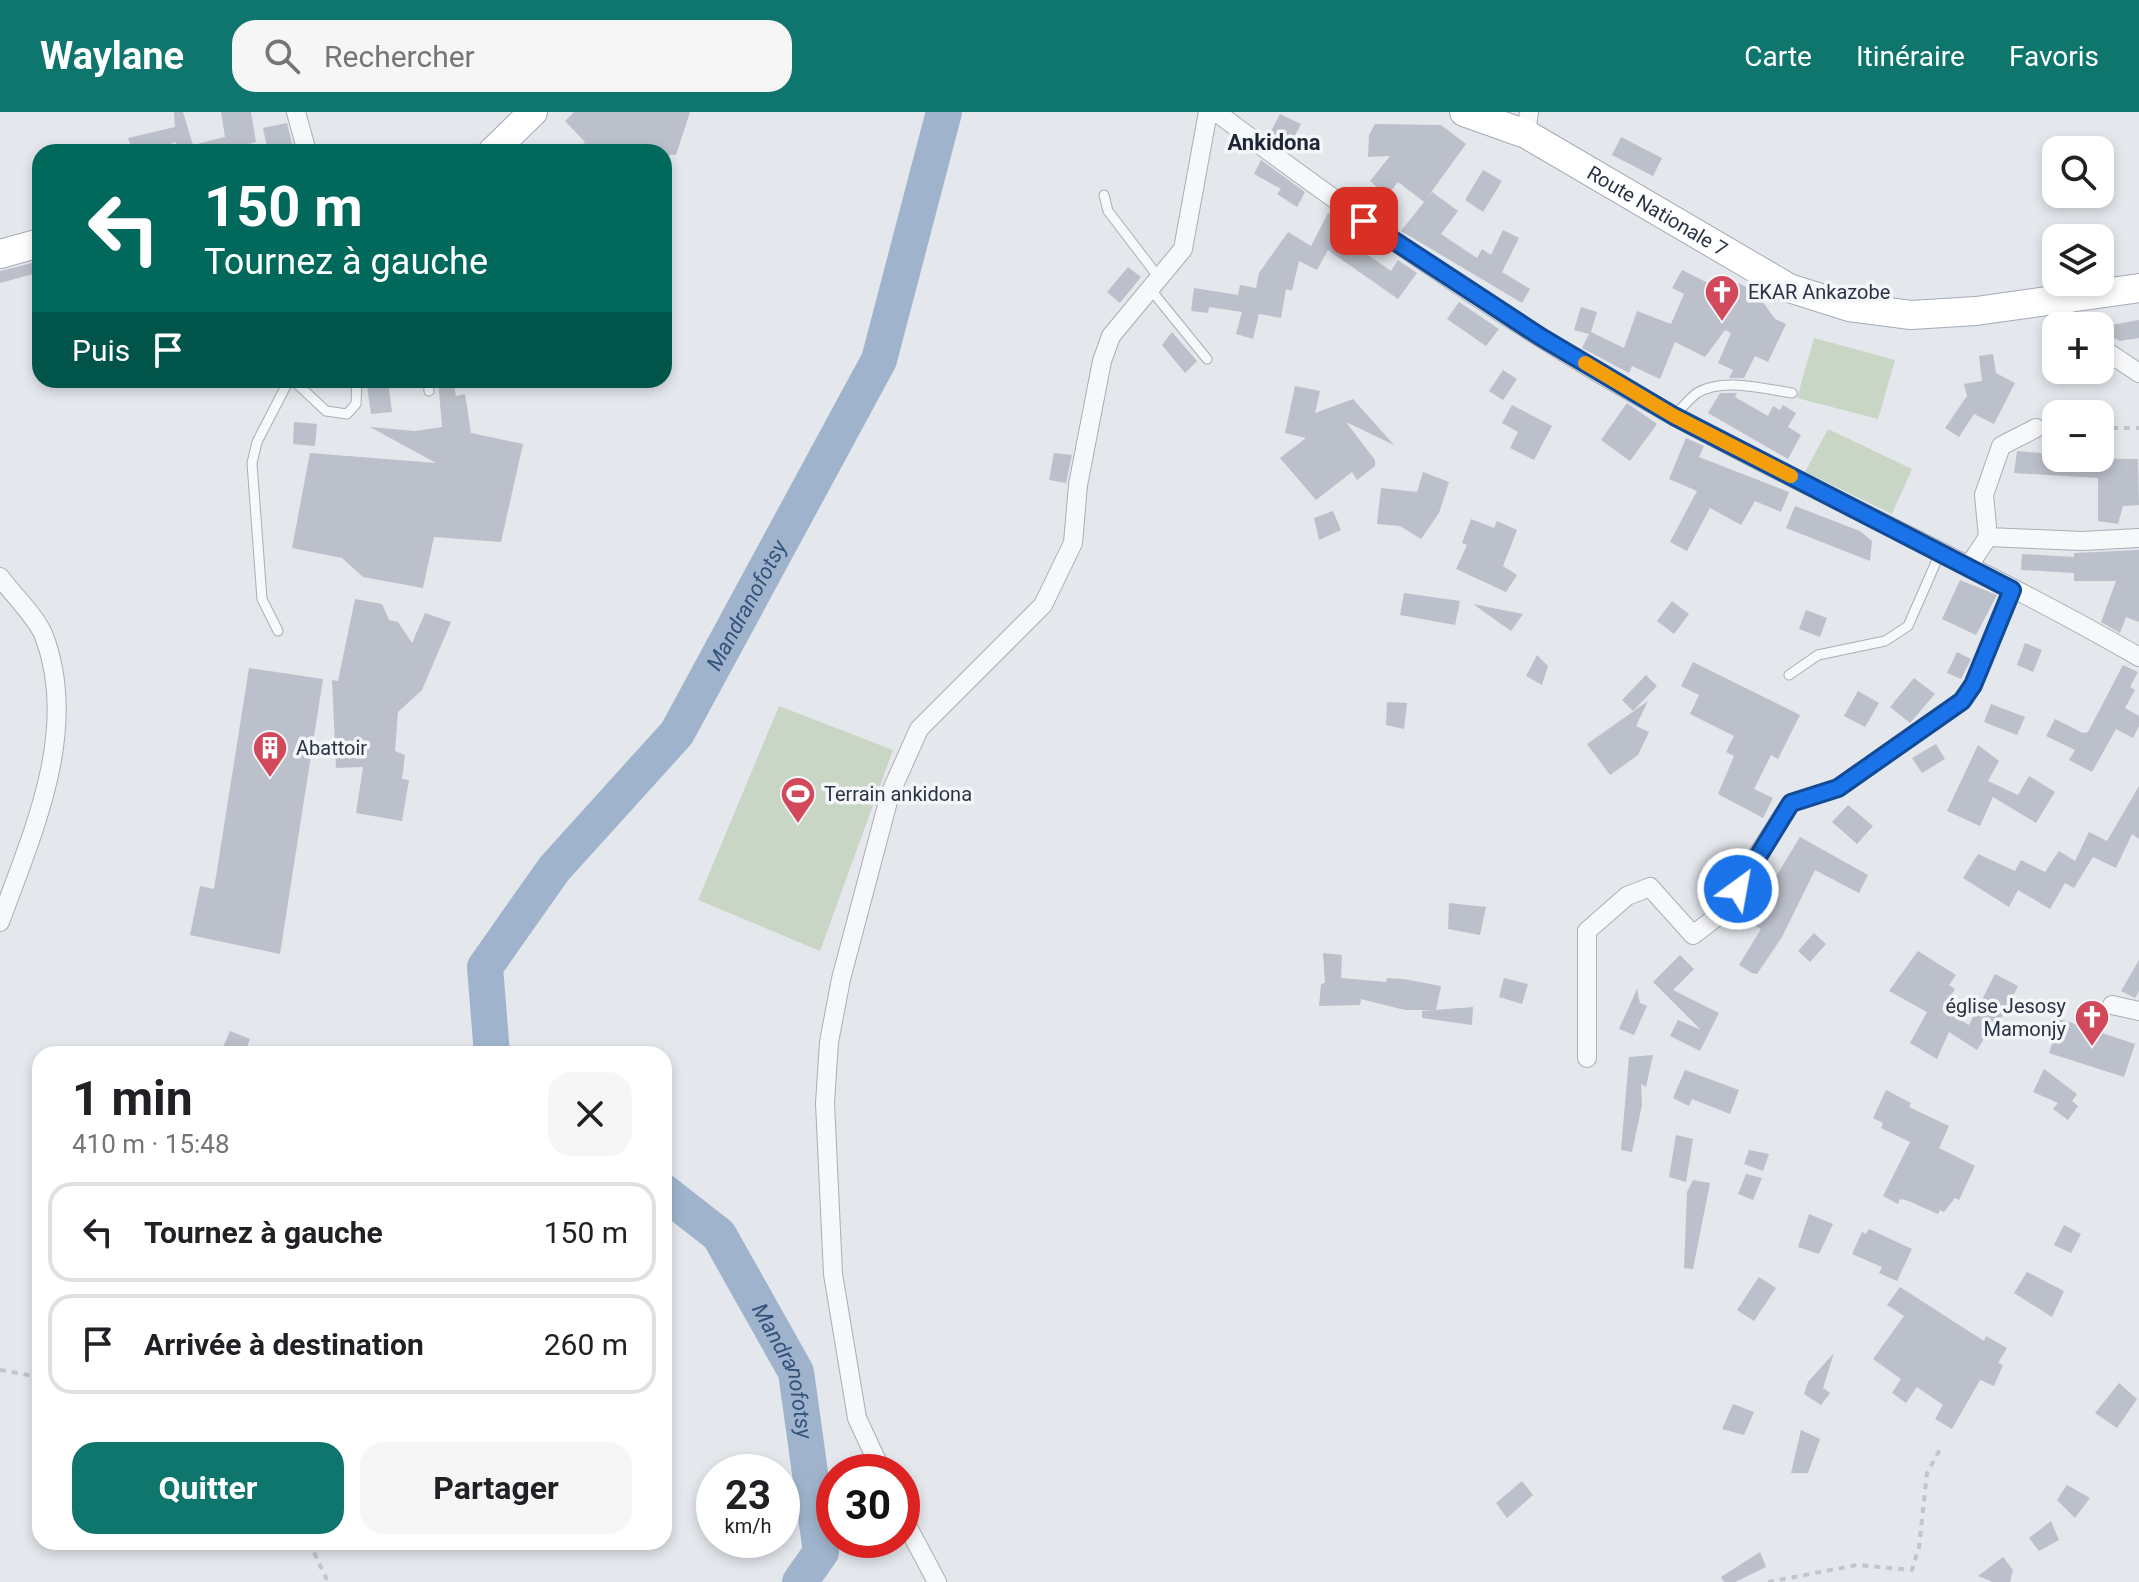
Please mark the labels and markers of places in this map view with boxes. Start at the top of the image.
pin [1330,187,1398,255]
church icon: EKAR Ankazobe [1703,273,1741,323]
place label: EKAR Ankazobe [1748,280,1890,304]
building icon: Abattoir [251,729,289,779]
place label: Abattoir [296,736,367,760]
sports icon: Terrain ankidona [779,775,817,825]
place label: Terrain ankidona [824,782,972,806]
place label: église Jesosy Mamonjy [1945,994,2067,1041]
church icon: église Jesosy Mamonjy [2073,998,2111,1048]

